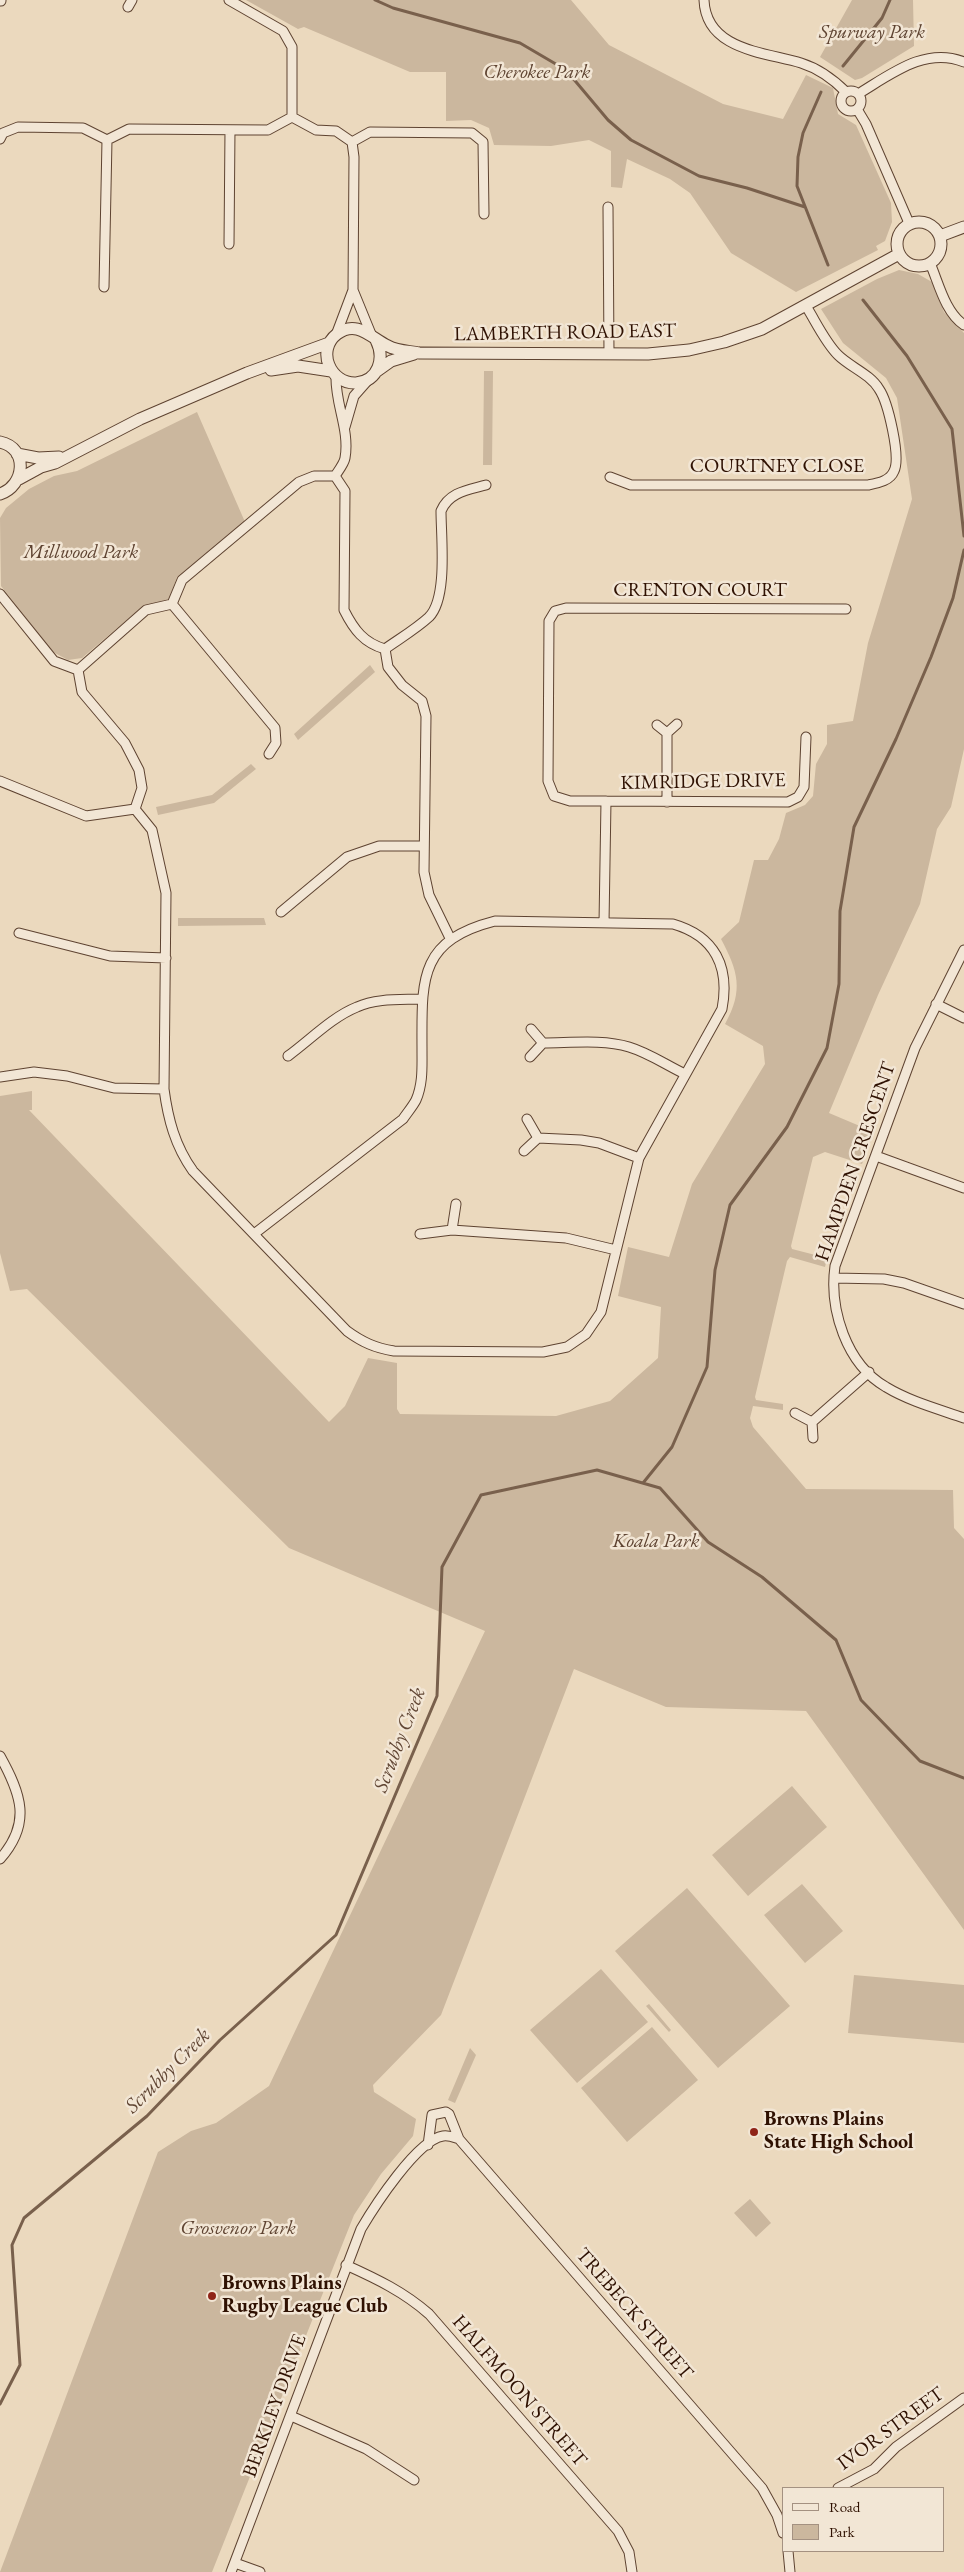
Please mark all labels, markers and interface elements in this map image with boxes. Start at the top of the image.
park label: Spurway Park [819,21,925,45]
park label: Cherokee Park [483,61,591,85]
street label: LAMBERTH ROAD EAST [454,319,676,347]
street label: COURTNEY CLOSE [690,455,864,479]
park label: Millwood Park [24,541,138,565]
street label: CRENTON COURT [613,579,787,603]
street label: KIMRIDGE DRIVE [620,769,786,795]
street label: HAMPDEN CRESCENT [811,1059,901,1265]
park label: Koala Park [612,1530,700,1554]
water label: Scrubby Creek [368,1684,432,1796]
water label: Scrubby Creek [120,2023,216,2119]
place label: Browns Plains State High School [764,2108,913,2155]
marker: Browns Plains State High School [748,2126,760,2138]
park label: Grosvenor Park [180,2217,296,2241]
street label: TREBECK STREET [570,2243,698,2385]
place label: Browns Plains Rugby League Club [222,2272,388,2319]
marker: Browns Plains Rugby League Club [206,2290,218,2302]
street label: HALFMOON STREET [447,2310,591,2472]
street label: BERKLEY DRIVE [238,2331,312,2481]
street label: IVOR STREET [833,2382,949,2476]
legend [782,2487,944,2552]
text: Road [829,2497,860,2516]
text: Park [829,2522,855,2541]

